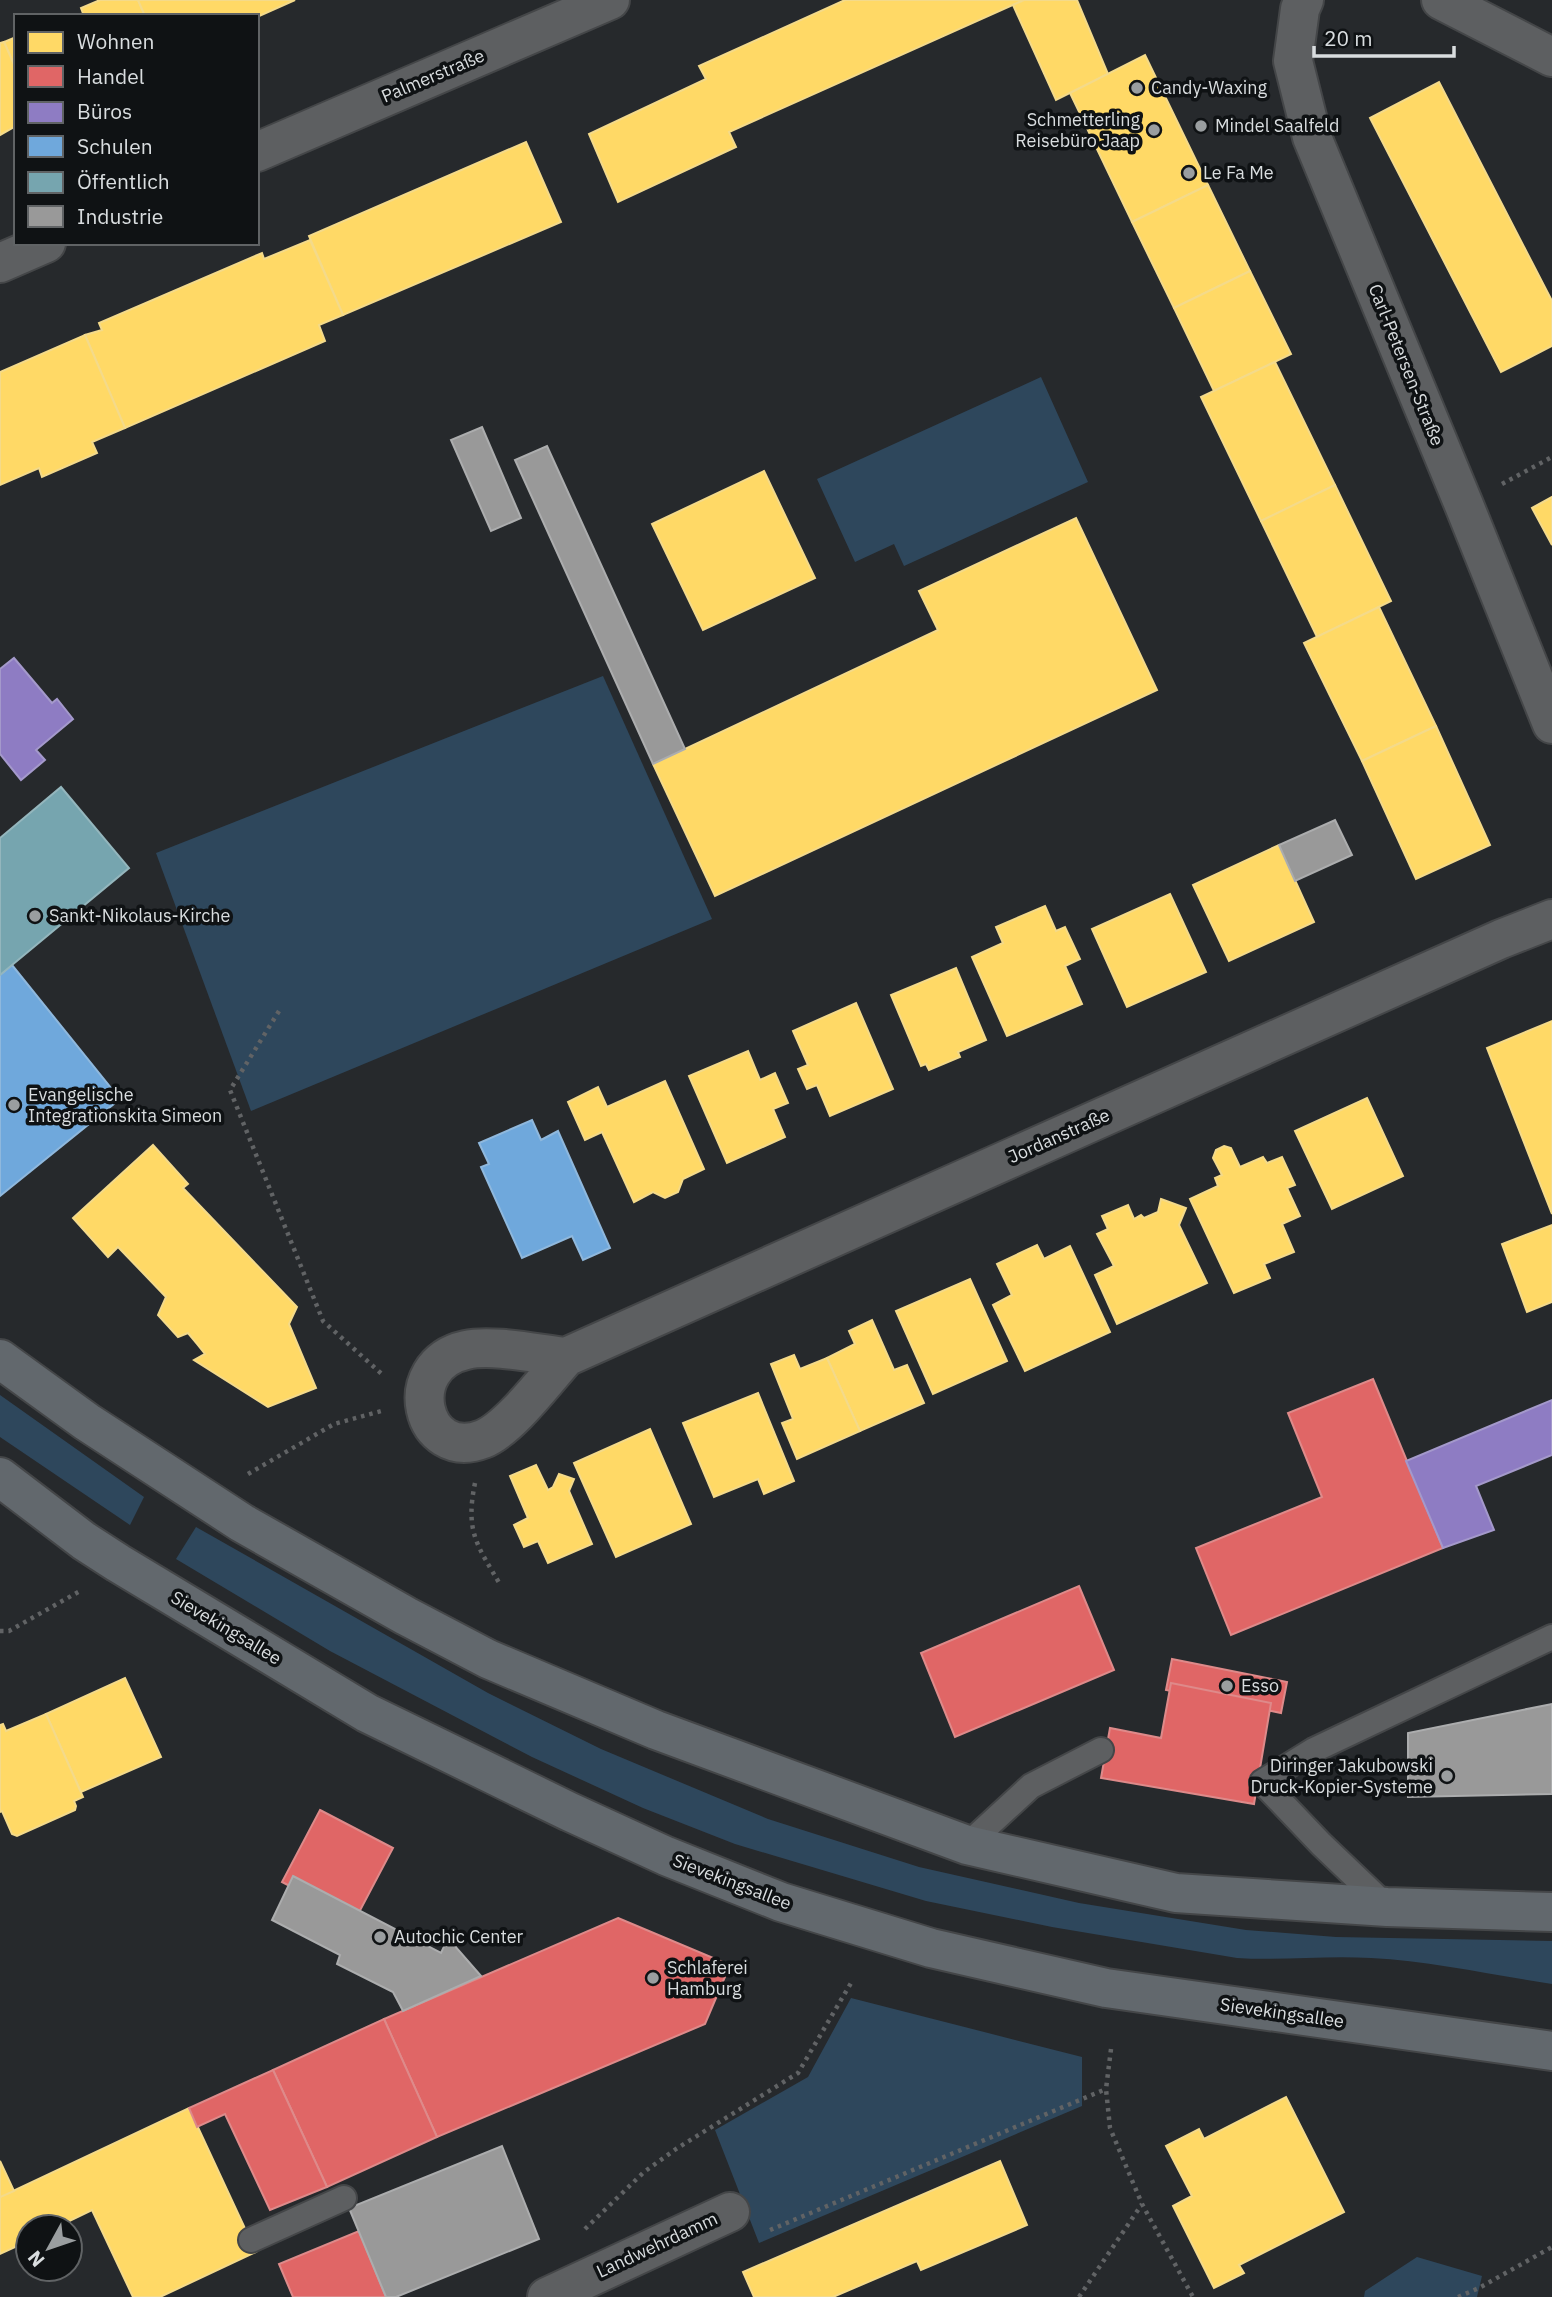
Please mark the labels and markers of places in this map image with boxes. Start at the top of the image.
place label: Candy-Waxing [1151,76,1268,99]
marker: Candy-Waxing [1129,80,1145,96]
place label: Schmetterling Reisebüro Jaap [1015,108,1140,152]
place label: Mindel Saalfeld [1215,114,1339,137]
marker: Mindel Saalfeld [1193,118,1209,134]
marker: Schmetterling Reisebüro Jaap [1146,122,1162,138]
place label: Le Fa Me [1203,161,1274,184]
marker: Le Fa Me [1181,165,1197,181]
place label: Sankt-Nikolaus-Kirche [49,904,230,927]
marker: Sankt-Nikolaus-Kirche [27,908,43,924]
place label: Evangelische Integrationskita Simeon [28,1083,222,1127]
marker: Evangelische Integrationskita Simeon [6,1097,22,1113]
place label: Esso [1241,1674,1279,1697]
marker: Esso [1219,1678,1235,1694]
place label: Diringer Jakubowski Druck-Kopier-Systeme [1251,1754,1433,1798]
marker: Diringer Jakubowski Druck-Kopier-Systeme [1439,1768,1455,1784]
place label: Autochic Center [394,1925,524,1948]
marker: Autochic Center [372,1929,388,1945]
place label: Schlaferei Hamburg [667,1956,748,2000]
marker: Schlaferei Hamburg [645,1970,661,1986]

